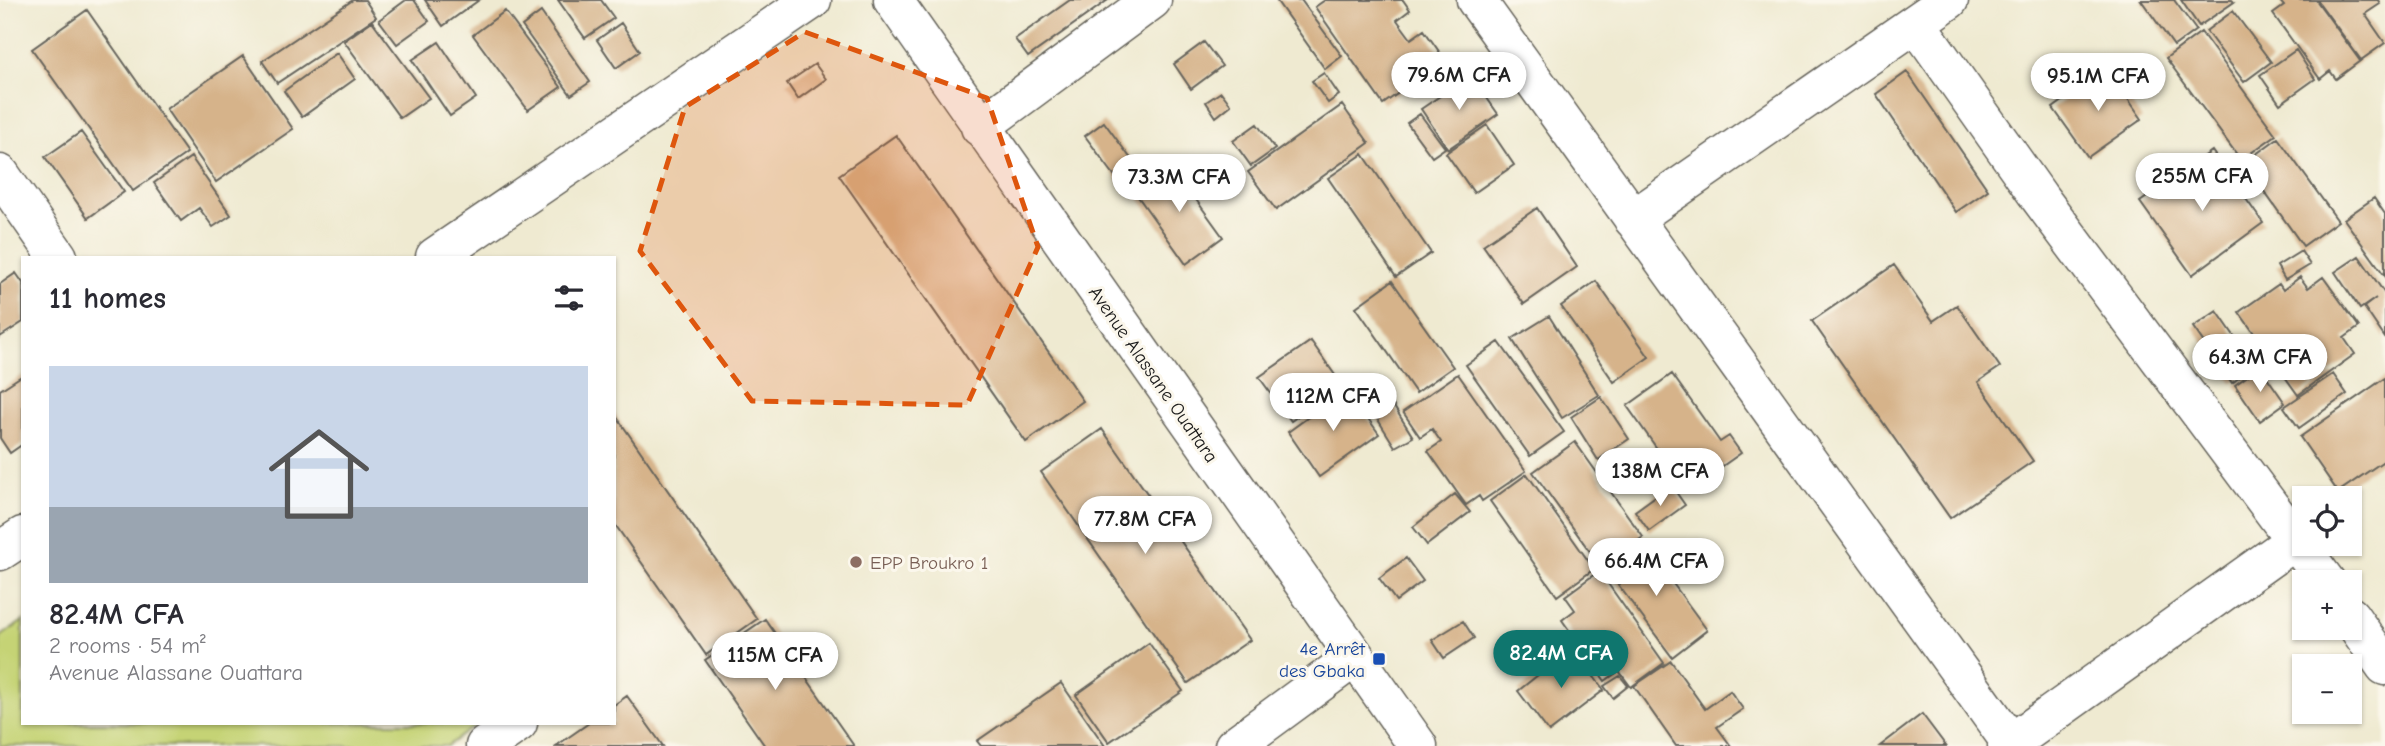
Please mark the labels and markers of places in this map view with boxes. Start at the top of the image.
pin: 79.6M CFA [1379,52,1539,112]
pin: 95.1M CFA [2018,54,2178,113]
pin: 73.3M CFA [1099,154,1259,214]
pin: 255M CFA [2130,154,2274,213]
pin: 64.3M CFA [2180,334,2340,394]
pin: 112M CFA [1261,374,1405,433]
pin: 138M CFA [1588,448,1732,508]
pin: 77.8M CFA [1065,496,1225,556]
pin: 66.4M CFA [1576,538,1736,598]
place label: EPP Broukro 1 [870,552,988,574]
marker: EPP Broukro 1 [848,554,864,570]
pin: 82.4M CFA [1481,630,1641,690]
pin: 115M CFA [703,632,847,692]
place label: 4e Arrêt des Gbaka [1279,638,1366,682]
marker: 4e Arrêt des Gbaka [1371,651,1387,667]

